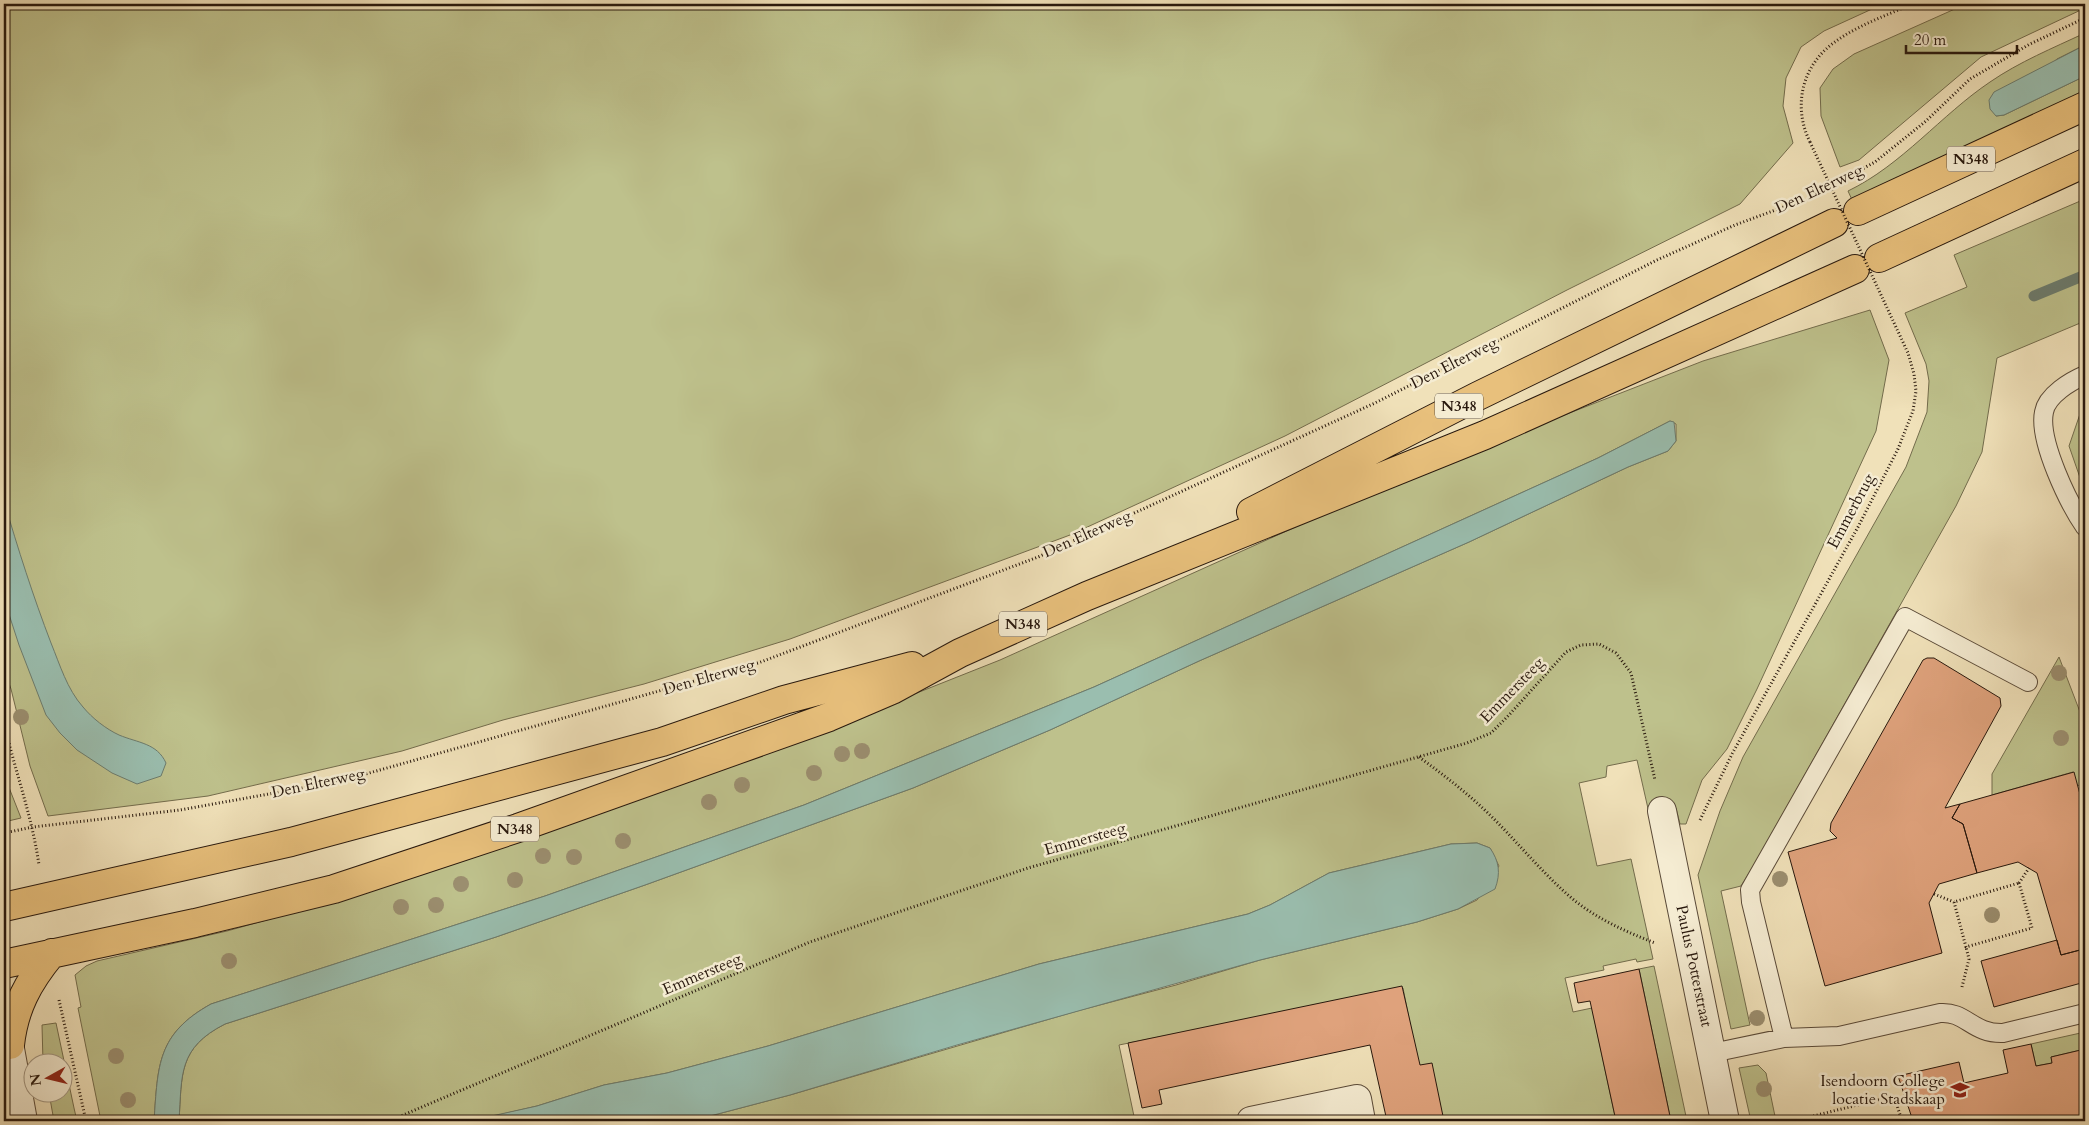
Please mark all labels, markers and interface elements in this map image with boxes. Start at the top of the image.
scale bar [1906,22,2018,54]
text: 20 m [1914,30,1946,50]
road number: N348 [1947,146,1995,172]
street label: Den Elterweg [1771,159,1867,219]
street label: Den Elterweg [1407,332,1501,394]
road number: N348 [1435,394,1483,418]
street label: Emmerbrug [1822,470,1880,552]
street label: Den Elterweg [1039,505,1135,563]
road number: N348 [999,612,1047,636]
street label: Emmersteeg [1475,652,1549,728]
street label: Den Elterweg [660,653,758,701]
street label: Den Elterweg [269,762,367,804]
road number: N348 [491,816,539,842]
street label: Emmersteeg [1042,817,1128,861]
street label: Paulus Potterstraat [1670,903,1718,1029]
street label: Emmersteeg [659,947,745,1001]
north arrow [22,1052,72,1102]
place label: Isendoorn College locatie Stadskaap [1820,1070,1945,1110]
text: N [25,1072,46,1087]
school or university icon: Isendoorn College locatie Stadskaap [1949,1079,1971,1101]

